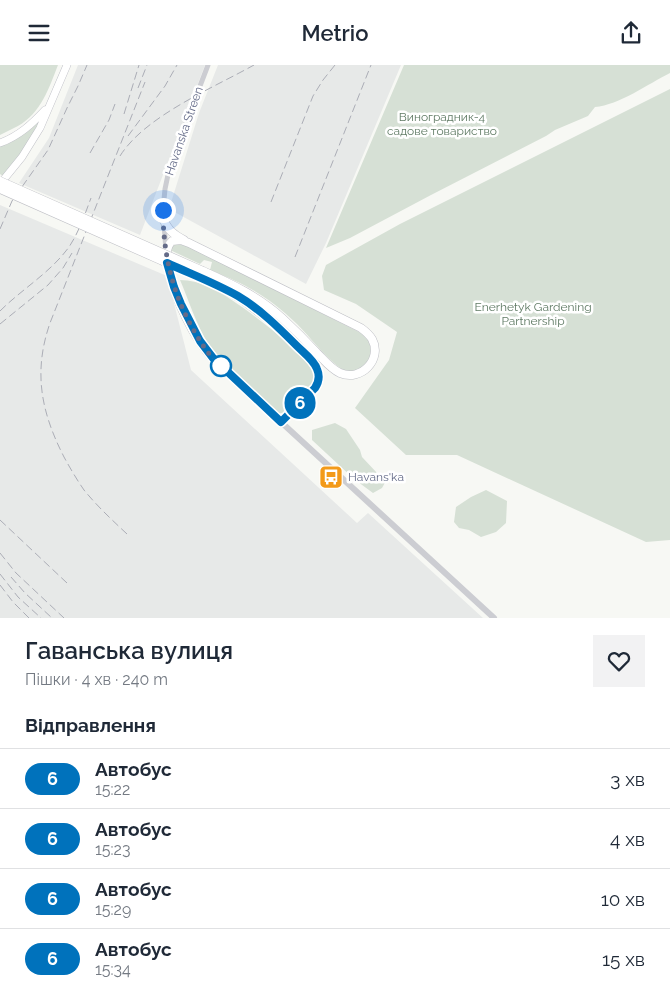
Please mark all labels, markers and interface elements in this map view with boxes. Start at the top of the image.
icon: menu [25,19,53,47]
icon: share [617,19,645,47]
text: Metrio [302,20,368,46]
street label: Havanska Streen [162,85,206,177]
park label: Виноградник-4 садове товариство [387,110,497,138]
your location [151,198,176,223]
park label: Enerhetyk Gardening Partnership [474,300,592,328]
unlabelled marker [210,355,232,377]
line badge: 6 [284,387,316,419]
text: 6 [295,392,305,413]
bus stop icon: Havans'ka [318,464,344,490]
place label: Havans'ka [348,470,404,484]
button: heart [593,635,645,687]
text: Гаванська вулиця [25,636,233,665]
text: Пішки · 4 хв · 240 m [25,670,168,689]
text: Відправлення [25,714,156,736]
text: Автобус [95,758,172,780]
text: 6 [47,768,58,789]
text: 3 хв [610,768,645,790]
text: 15:22 [95,780,130,799]
text: Автобус [95,818,172,840]
text: 6 [47,828,58,849]
text: 4 хв [610,828,645,850]
text: 15:23 [95,840,130,859]
text: Автобус [95,878,172,900]
text: 6 [47,888,58,909]
text: 10 хв [601,888,645,910]
text: 15:29 [95,900,131,919]
text: Автобус [95,938,172,960]
text: 6 [47,948,58,969]
text: 15 хв [602,948,645,970]
text: 15:34 [95,960,131,979]

